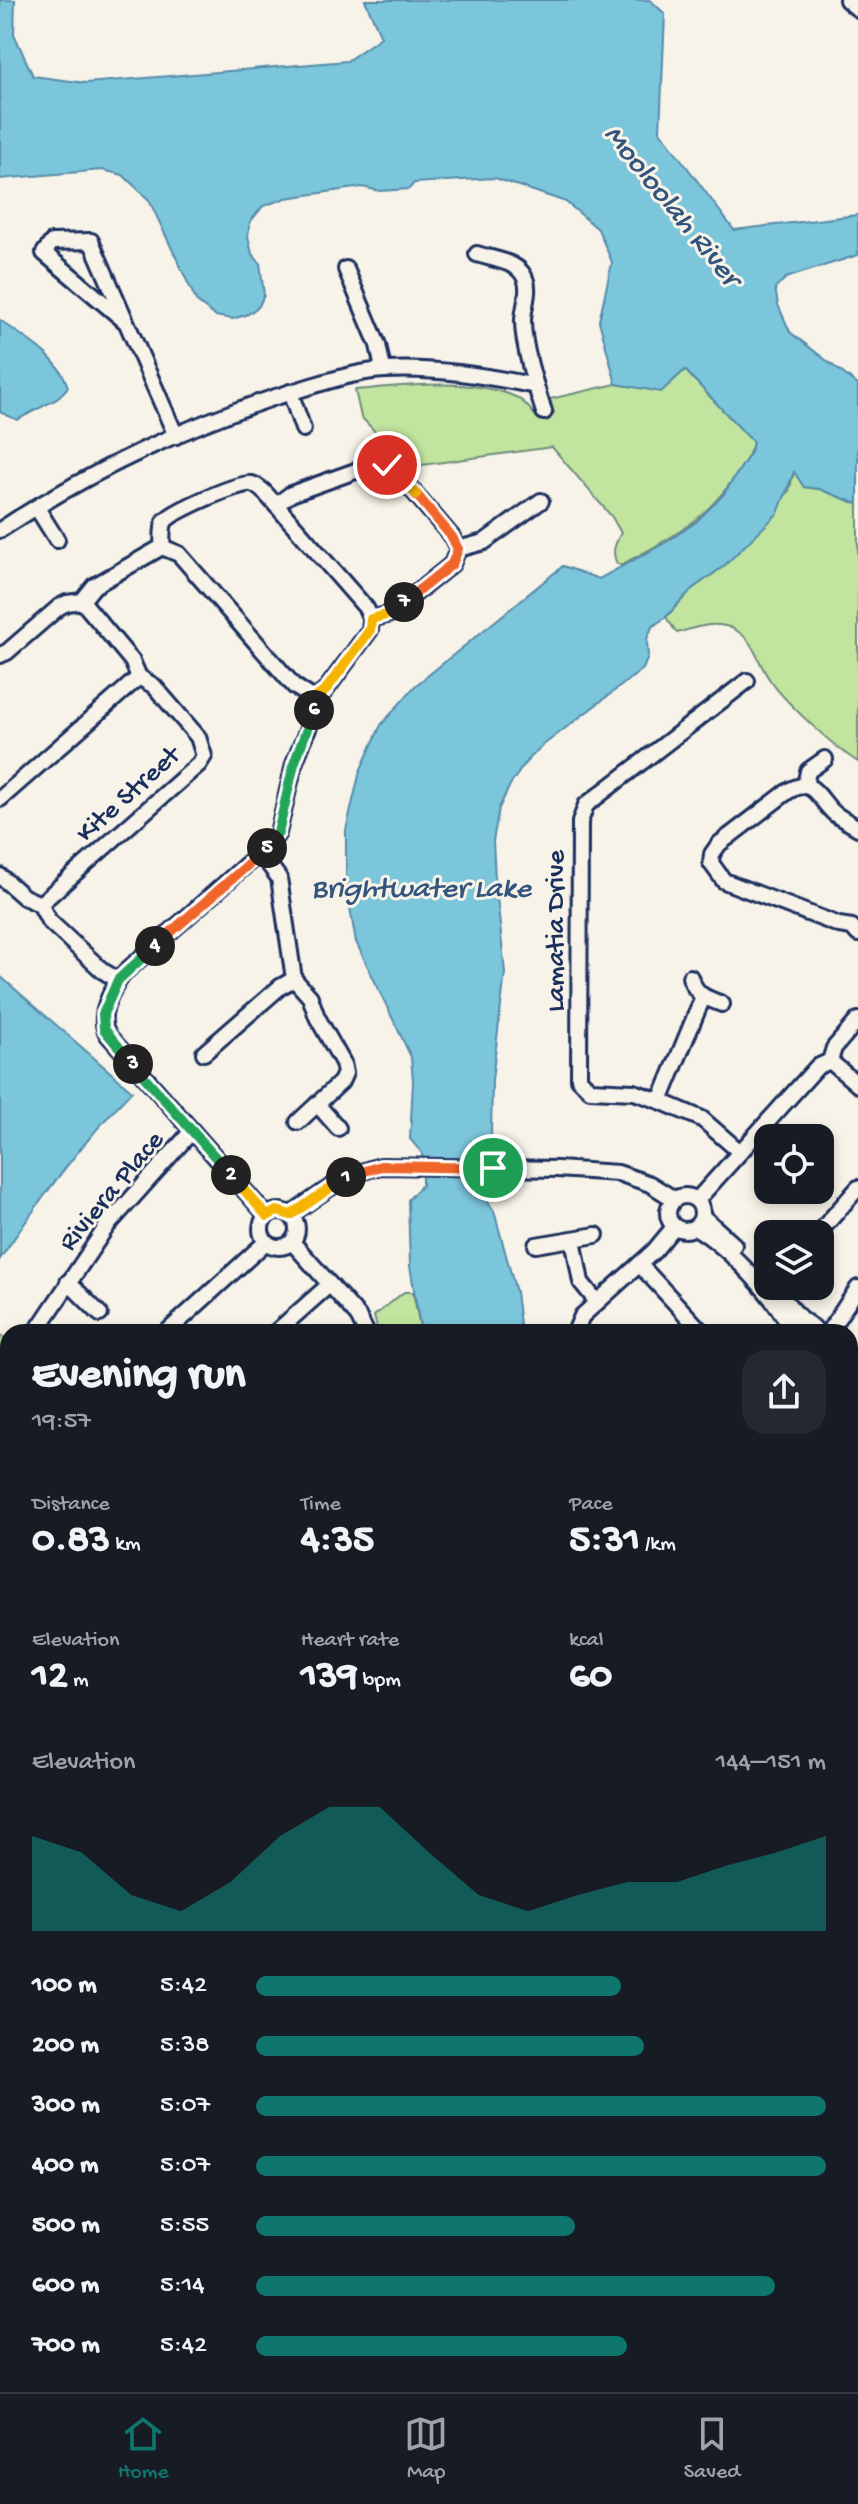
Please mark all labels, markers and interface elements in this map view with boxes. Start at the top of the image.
water label: Mooloolah River [595,119,750,299]
pin [353,431,421,499]
icon: check [365,443,409,487]
pin: 7 [384,582,424,622]
text: 7 [398,589,410,615]
pin: 6 [294,690,334,730]
text: 6 [308,697,320,723]
street label: Kite Street [70,738,190,851]
pin: 5 [247,828,287,868]
text: 5 [261,835,273,861]
street label: Lamatia Drive [541,849,574,1012]
water label: Brightwater Lake [311,873,532,908]
pin: 4 [135,926,175,966]
text: 4 [150,933,160,959]
pin: 3 [113,1044,153,1084]
text: 3 [127,1051,139,1077]
map controls [754,1124,834,1300]
button: locate [754,1124,834,1204]
street label: Riviera Place [53,1125,173,1259]
pin [459,1134,527,1202]
icon: arrive [471,1146,515,1190]
pin: 2 [211,1155,251,1195]
pin: 1 [326,1157,366,1197]
text: 2 [226,1162,236,1188]
text: 1 [342,1164,350,1190]
button: layers [754,1220,834,1300]
button: share [742,1350,826,1434]
text: Evening run [32,1351,245,1403]
text: 19:57 [32,1407,91,1438]
text: Distance [32,1492,110,1518]
text: Time [301,1492,341,1518]
text: Pace [569,1492,613,1518]
text: 0.83 [32,1518,110,1565]
text: 4:35 [301,1518,374,1565]
text: 5:31 [569,1518,640,1565]
text: km [110,1532,141,1558]
text: /km [640,1532,676,1558]
text: Elevation [32,1628,119,1654]
text: Heart rate [301,1628,399,1654]
text: kcal [569,1628,604,1654]
text: 12 [32,1654,68,1701]
text: 139 [301,1654,358,1701]
text: 60 [569,1654,612,1701]
text: m [68,1668,89,1694]
text: bpm [358,1668,401,1694]
text: Elevation [32,1748,135,1779]
text: 144–151 m [716,1748,826,1779]
text: 100 m [32,1971,97,2002]
text: 5:42 [160,1971,207,2002]
text: 200 m [32,2031,99,2062]
text: 5:38 [160,2031,210,2062]
text: 300 m [32,2091,100,2122]
text: 5:07 [160,2091,210,2122]
text: 400 m [32,2151,98,2182]
text: 5:07 [160,2151,210,2182]
text: 500 m [32,2211,100,2242]
text: 5:55 [160,2211,209,2242]
text: 600 m [32,2271,99,2302]
text: 5:14 [160,2271,205,2302]
text: 700 m [32,2331,100,2362]
text: 5:42 [160,2331,207,2362]
tab: Home [118,2412,169,2486]
tab: Map [404,2412,448,2486]
tab: Saved [684,2412,740,2486]

